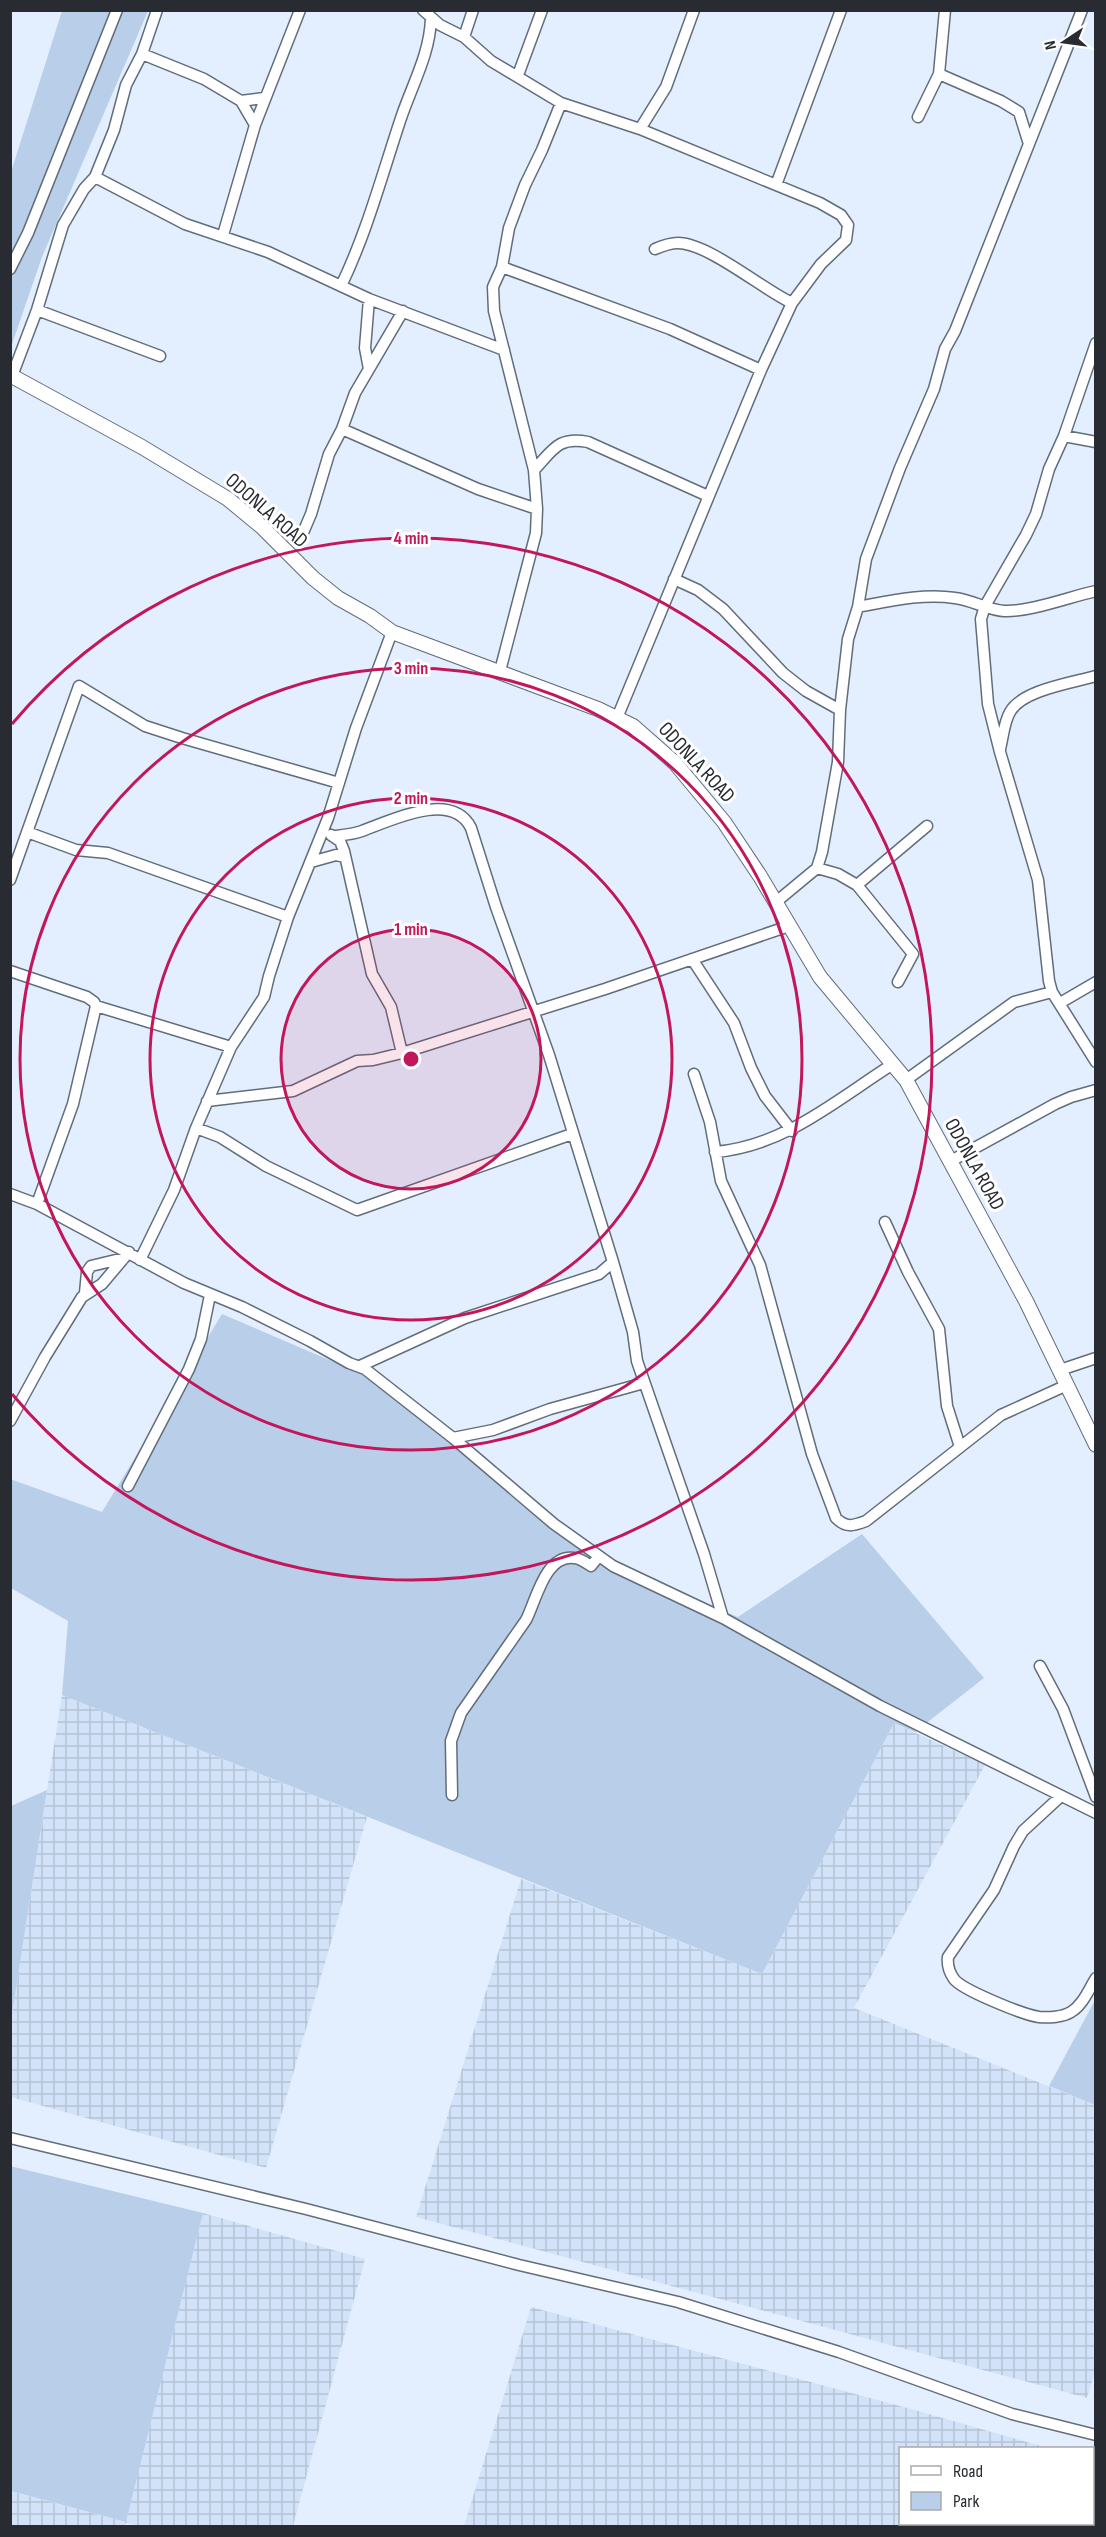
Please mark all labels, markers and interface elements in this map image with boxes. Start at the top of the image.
north arrow [1034,12,1094,72]
text: N [1041,39,1061,51]
street label: ODONLA ROAD [220,468,313,553]
text: 4 min [394,528,428,549]
text: 3 min [394,658,428,679]
street label: ODONLA ROAD [653,717,740,808]
text: 2 min [394,788,428,809]
text: 1 min [394,919,428,940]
centre of rings [401,1049,421,1069]
street label: ODONLA ROAD [939,1114,1010,1215]
legend [899,2447,1094,2525]
text: Road [953,2461,983,2482]
text: Park [953,2491,979,2512]

